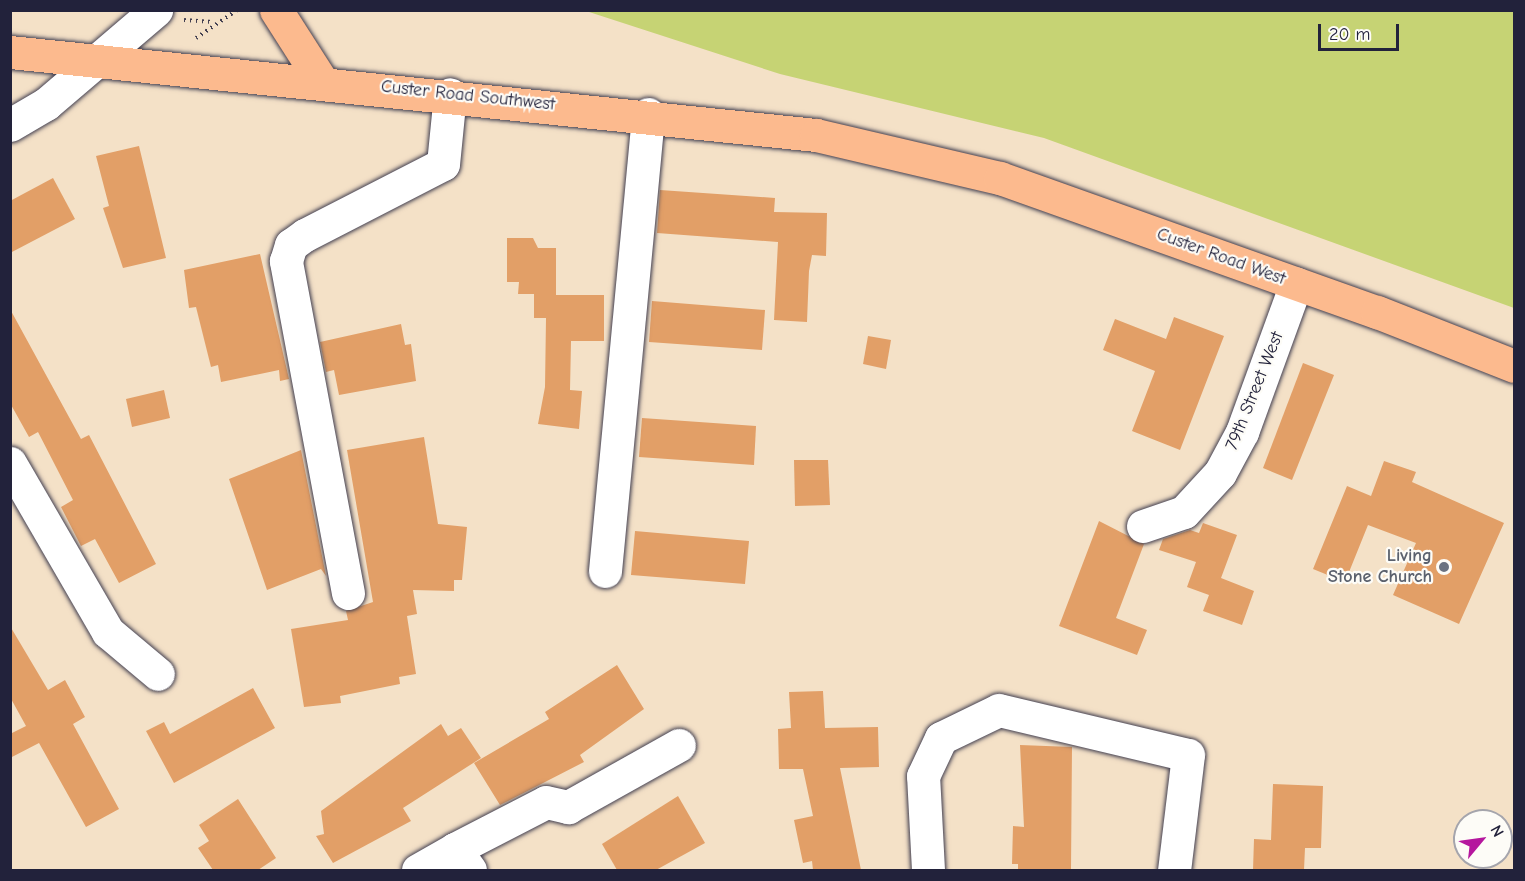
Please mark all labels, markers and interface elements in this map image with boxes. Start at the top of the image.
scale bar [1321,12,1402,50]
text: 20 m [1329,24,1370,45]
street label: Custer Road Southwest [380,76,556,116]
street label: Custer Road West [1154,224,1288,290]
street label: 79th Street West [1221,329,1289,453]
place label: Living Stone Church [1328,546,1432,588]
marker: Living Stone Church [1437,560,1451,574]
north arrow [1453,809,1513,869]
text: N [1487,822,1507,840]

